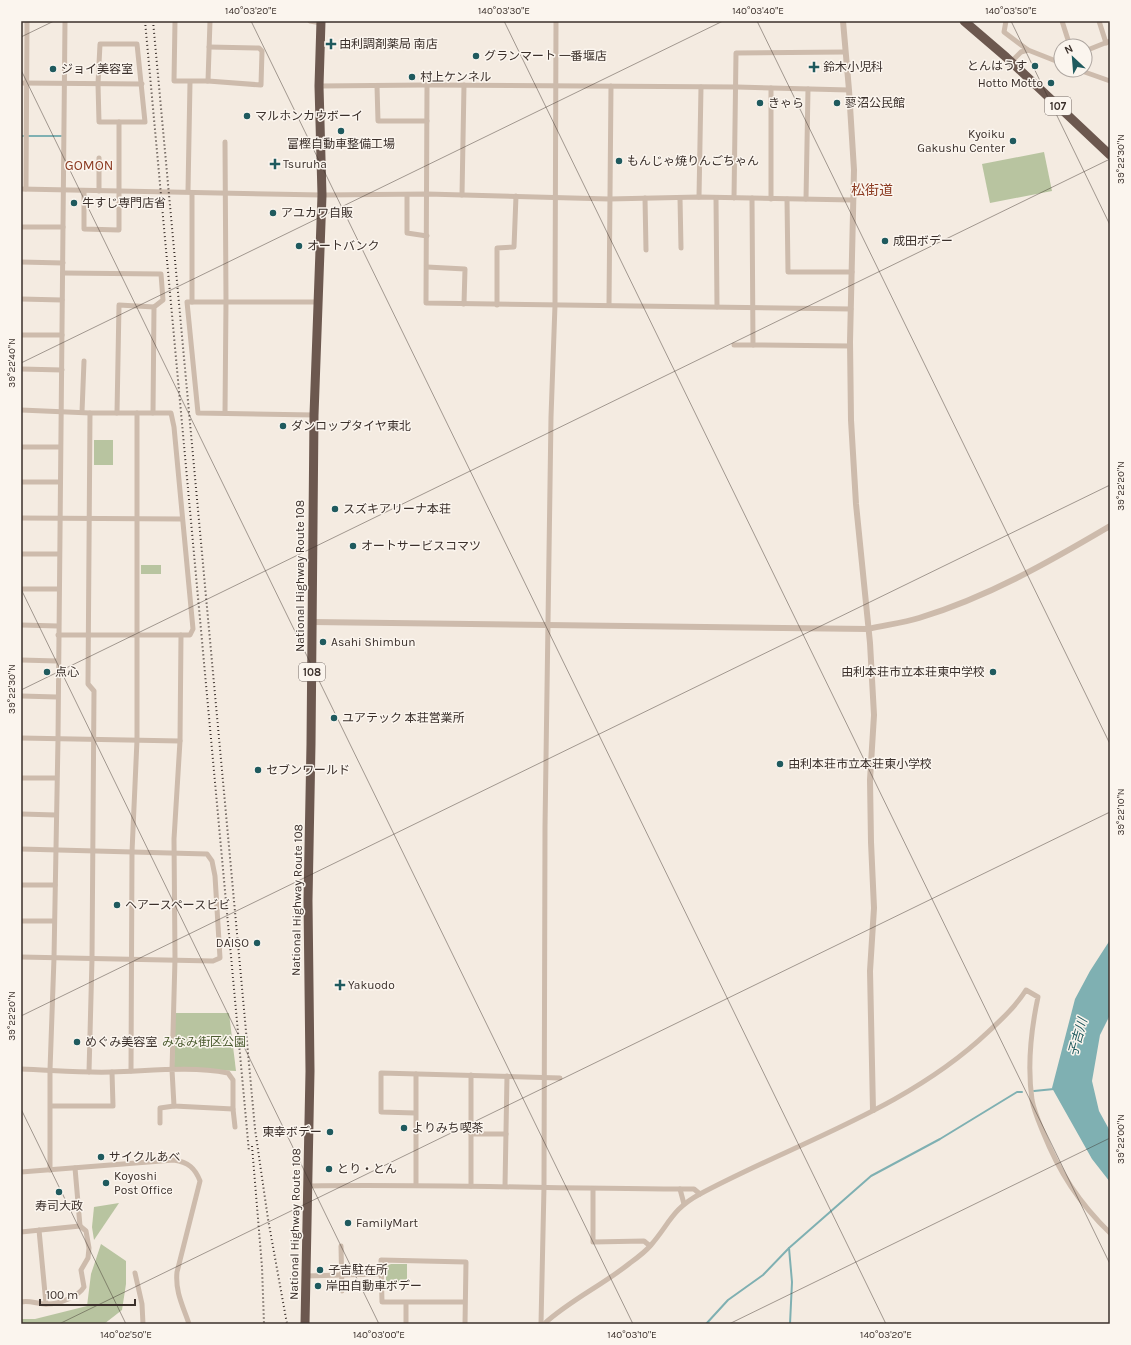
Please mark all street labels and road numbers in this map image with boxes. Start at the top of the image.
road number: 107 [1045,97,1071,115]
street label: National Highway Route 108 [293,500,307,652]
road number: 108 [299,663,325,681]
street label: National Highway Route 108 [289,824,305,976]
street label: National Highway Route 108 [287,1148,303,1300]

